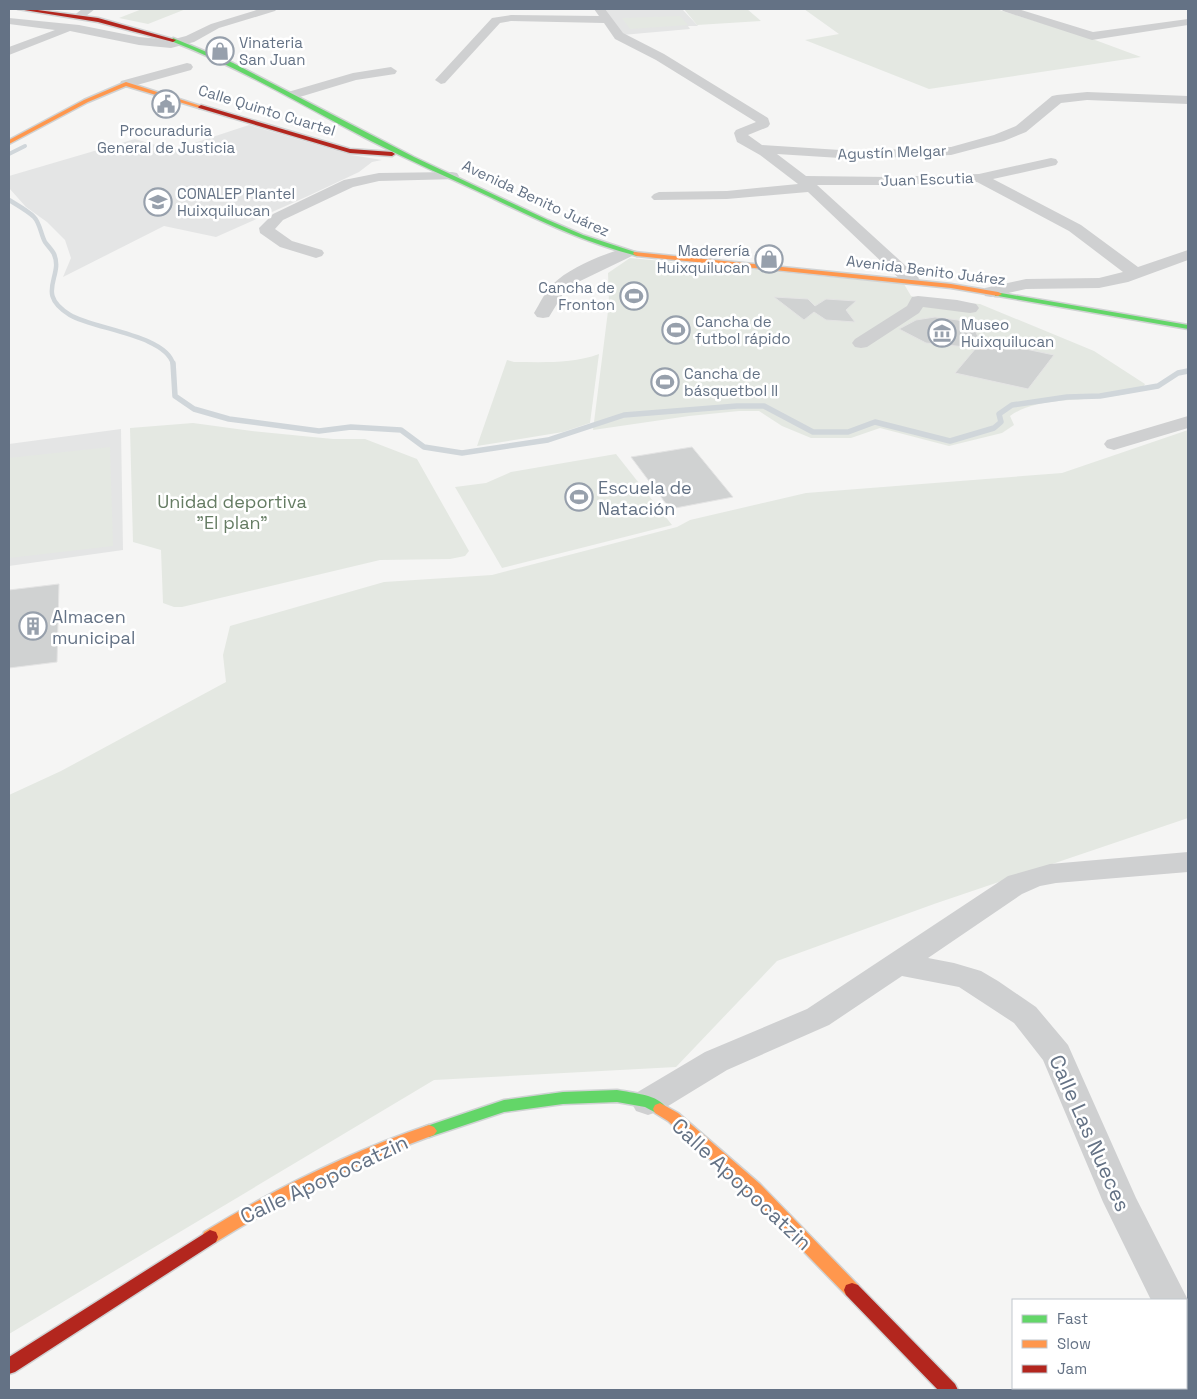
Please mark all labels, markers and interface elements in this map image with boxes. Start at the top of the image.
place label: Vinateria San Juan [239,33,305,69]
shop icon: Vinateria San Juan [205,36,235,66]
street label: Calle Quinto Cuartel [196,80,338,140]
public building icon: Procuraduria General de Justicia [151,89,181,119]
place label: Procuraduria General de Justicia [97,121,235,157]
street label: Agustín Melgar [837,141,947,163]
street label: Avenida Benito Juárez [459,155,613,241]
street label: Juan Escutia [880,168,974,190]
place label: CONALEP Plantel Huixquilucan [177,184,295,220]
school or university icon: CONALEP Plantel Huixquilucan [143,187,173,217]
place label: Maderería Huixquilucan [657,241,750,277]
shop icon: Maderería Huixquilucan [754,244,784,274]
street label: Avenida Benito Juárez [845,251,1007,289]
place label: Cancha de Fronton [538,278,615,314]
sports icon: Cancha de Fronton [619,281,649,311]
place label: Cancha de futbol rápido [695,312,790,348]
sports icon: Cancha de futbol rápido [661,315,691,345]
place label: Museo Huixquilucan [961,315,1054,351]
museum icon: Museo Huixquilucan [927,318,957,348]
place label: Cancha de básquetbol II [684,364,778,400]
sports icon: Cancha de básquetbol II [650,367,680,397]
place label: Escuela de Natación [598,476,692,520]
sports icon: Escuela de Natación [564,482,594,512]
park label: Unidad deportiva "El plan" [157,490,307,534]
place label: Almacen municipal [52,605,135,649]
building icon: Almacen municipal [18,611,48,641]
street label: Calle Las Nueces [1043,1050,1137,1216]
street label: Calle Apopocatzin [666,1112,818,1256]
street label: Calle Apopocatzin [236,1128,412,1230]
legend [1012,1299,1187,1389]
text: Fast [1057,1309,1088,1328]
text: Slow [1057,1334,1091,1353]
text: Jam [1057,1359,1087,1378]

